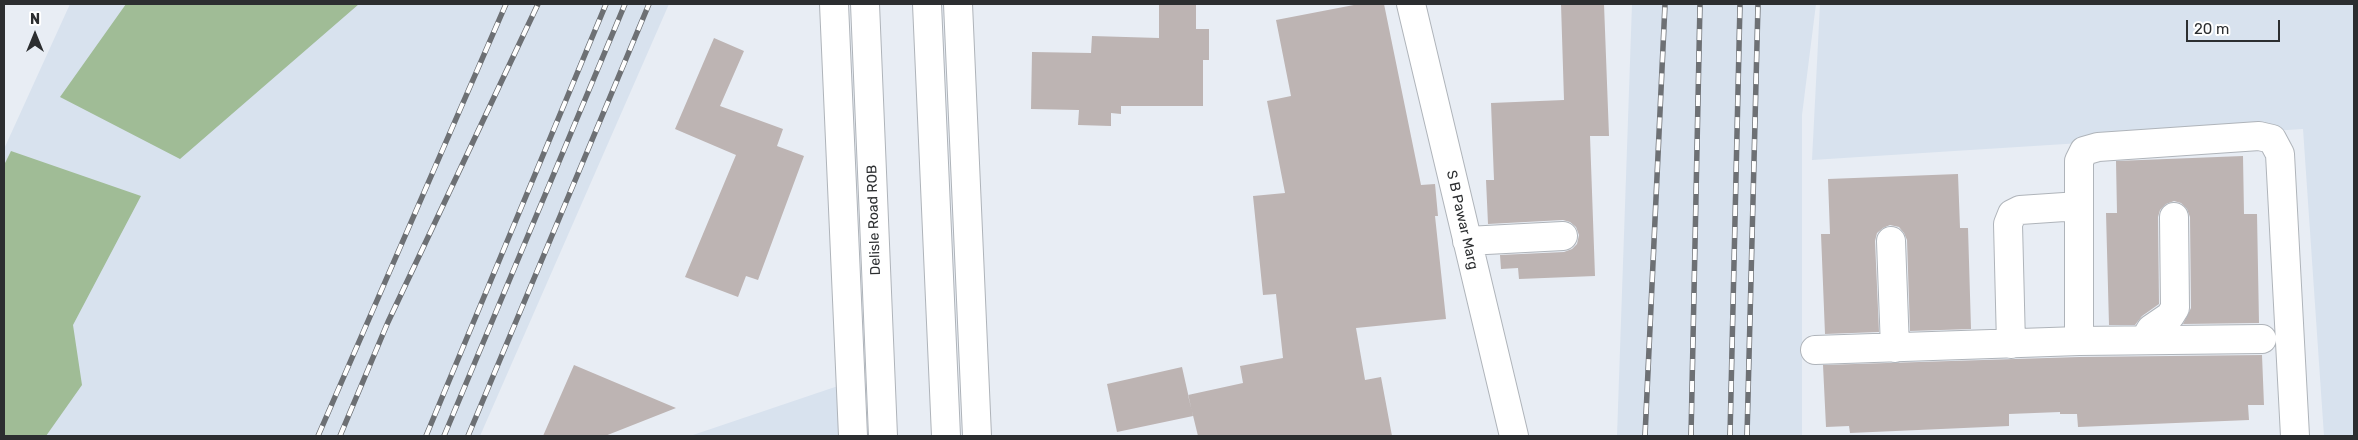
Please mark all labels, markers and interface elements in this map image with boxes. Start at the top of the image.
north arrow [10,10,60,60]
scale bar [2188,10,2282,42]
text: N [30,11,40,28]
text: 20 m [2194,20,2229,38]
street label: Delisle Road ROB [864,164,884,276]
street label: S B Pawar Marg [1442,169,1482,271]

